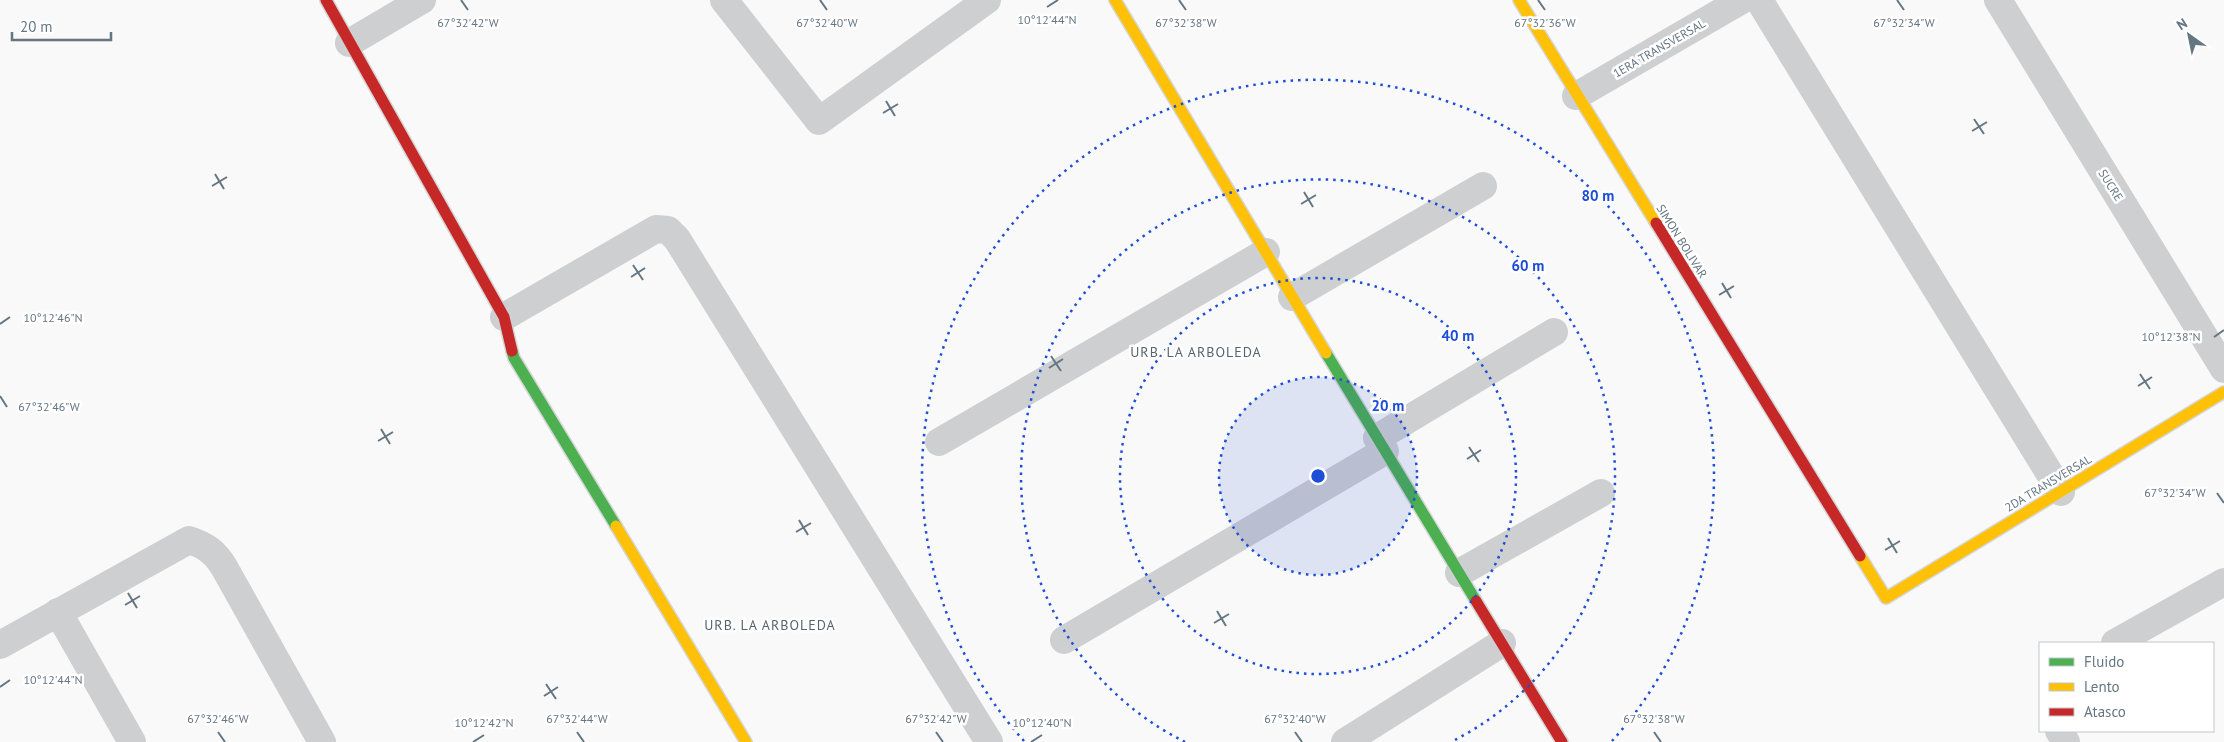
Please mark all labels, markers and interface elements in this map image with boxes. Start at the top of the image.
scale bar [12,10,111,42]
north arrow [2164,10,2214,60]
text: 10°12'44"N [1017,12,1077,27]
text: N [2173,14,2191,34]
text: 67°32'42"W [437,15,499,30]
text: 67°32'40"W [796,15,858,30]
text: 67°32'38"W [1155,15,1217,30]
text: 67°32'36"W [1514,15,1576,30]
street label: 1ERA TRANSVERSAL [1610,15,1708,81]
text: 67°32'34"W [1873,15,1935,30]
text: 20 m [20,17,53,36]
street label: SUCRE [2095,166,2127,204]
text: 80 m [1582,186,1614,205]
street label: SIMON BOLIVAR [1653,201,1711,281]
text: 60 m [1512,256,1544,275]
text: 10°12'46"N [23,310,83,325]
text: 40 m [1442,326,1474,345]
text: 10°12'38"N [2141,329,2201,344]
district label: URB. LA ARBOLEDA [1130,343,1262,361]
text: 20 m [1372,396,1404,415]
text: 67°32'46"W [18,399,80,414]
street label: 2DA TRANSVERSAL [2002,451,2094,515]
centre of rings [1309,467,1327,485]
text: 67°32'34"W [2144,485,2206,500]
district label: URB. LA ARBOLEDA [704,616,836,634]
legend [2039,642,2214,732]
text: Fluido [2084,652,2124,671]
text: 10°12'44"N [23,672,83,687]
text: Lento [2084,677,2120,696]
text: Atasco [2084,702,2126,721]
text: 67°32'46"W [187,711,249,726]
text: 67°32'44"W [546,711,608,726]
text: 67°32'42"W [905,711,967,726]
text: 67°32'40"W [1264,711,1326,726]
text: 67°32'38"W [1623,711,1685,726]
text: 10°12'42"N [454,715,514,730]
text: 10°12'40"N [1012,715,1072,730]

